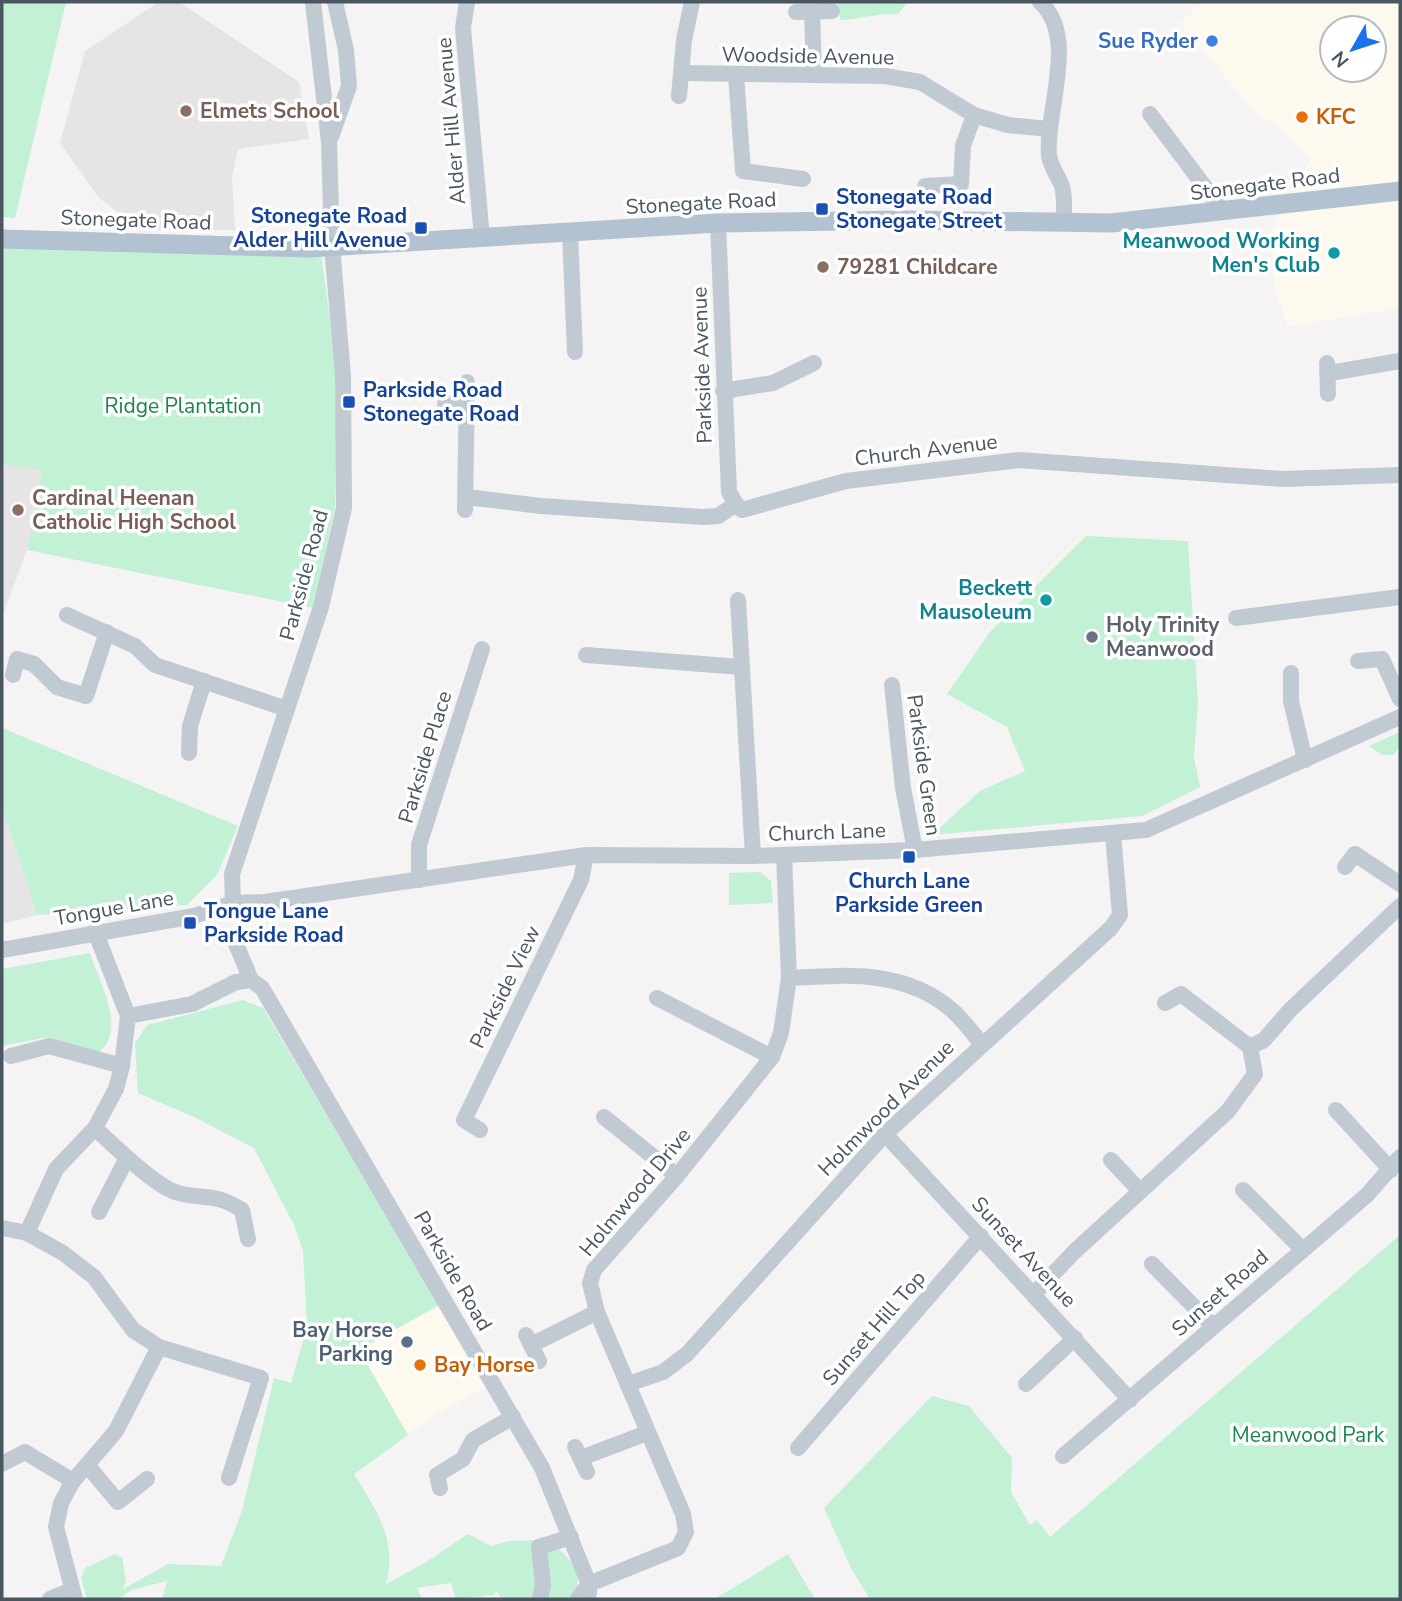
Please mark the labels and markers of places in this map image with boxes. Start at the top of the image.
place label: Sue Ryder [1098,27,1199,55]
marker: Sue Ryder [1204,33,1220,49]
place label: Elmets School [200,97,340,125]
marker: Elmets School [178,103,194,119]
place label: KFC [1316,103,1356,131]
marker: KFC [1294,109,1310,125]
place label: Stonegate Road Stonegate Street [836,183,1003,235]
marker: Stonegate Road Stonegate Street [814,201,830,217]
place label: Stonegate Road Alder Hill Avenue [233,202,407,254]
marker: Stonegate Road Alder Hill Avenue [413,220,429,236]
place label: Meanwood Working Men's Club [1123,227,1320,279]
marker: Meanwood Working Men's Club [1326,245,1342,261]
place label: 79281 Childcare [837,253,998,281]
marker: 79281 Childcare [815,259,831,275]
place label: Parkside Road Stonegate Road [363,376,519,428]
marker: Parkside Road Stonegate Road [341,394,357,410]
place label: Cardinal Heenan Catholic High School [32,484,236,536]
marker: Cardinal Heenan Catholic High School [10,502,26,518]
place label: Beckett Mausoleum [919,574,1033,626]
marker: Beckett Mausoleum [1038,592,1054,608]
place label: Holy Trinity Meanwood [1106,611,1220,663]
marker: Holy Trinity Meanwood [1084,629,1100,645]
marker: Church Lane Parkside Green [901,849,917,865]
place label: Church Lane Parkside Green [835,867,983,919]
place label: Tongue Lane Parkside Road [204,897,344,949]
marker: Tongue Lane Parkside Road [182,915,198,931]
place label: Bay Horse Parking [292,1316,393,1368]
marker: Bay Horse Parking [399,1334,415,1350]
place label: Bay Horse [434,1351,535,1379]
marker: Bay Horse [412,1357,428,1373]

